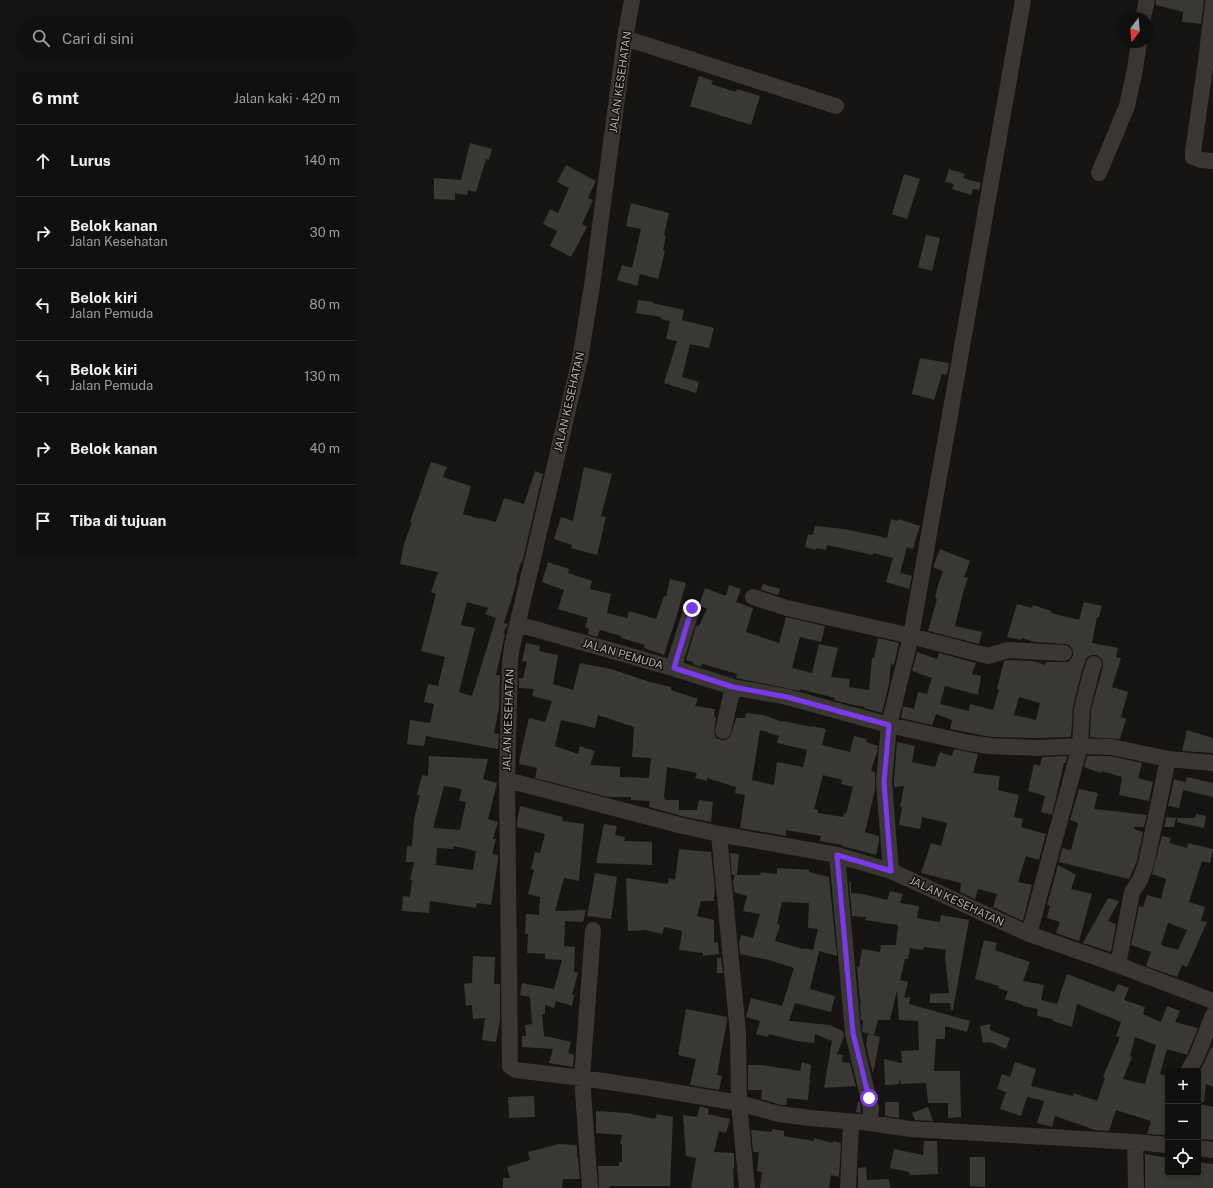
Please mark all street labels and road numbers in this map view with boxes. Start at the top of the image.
street label: JALAN KESEHATAN [607,30,633,134]
street label: JALAN KESEHATAN [552,351,586,453]
street label: JALAN PEMUDA [581,637,665,671]
street label: JALAN KESEHATAN [500,669,516,771]
street label: JALAN KESEHATAN [908,874,1006,928]

